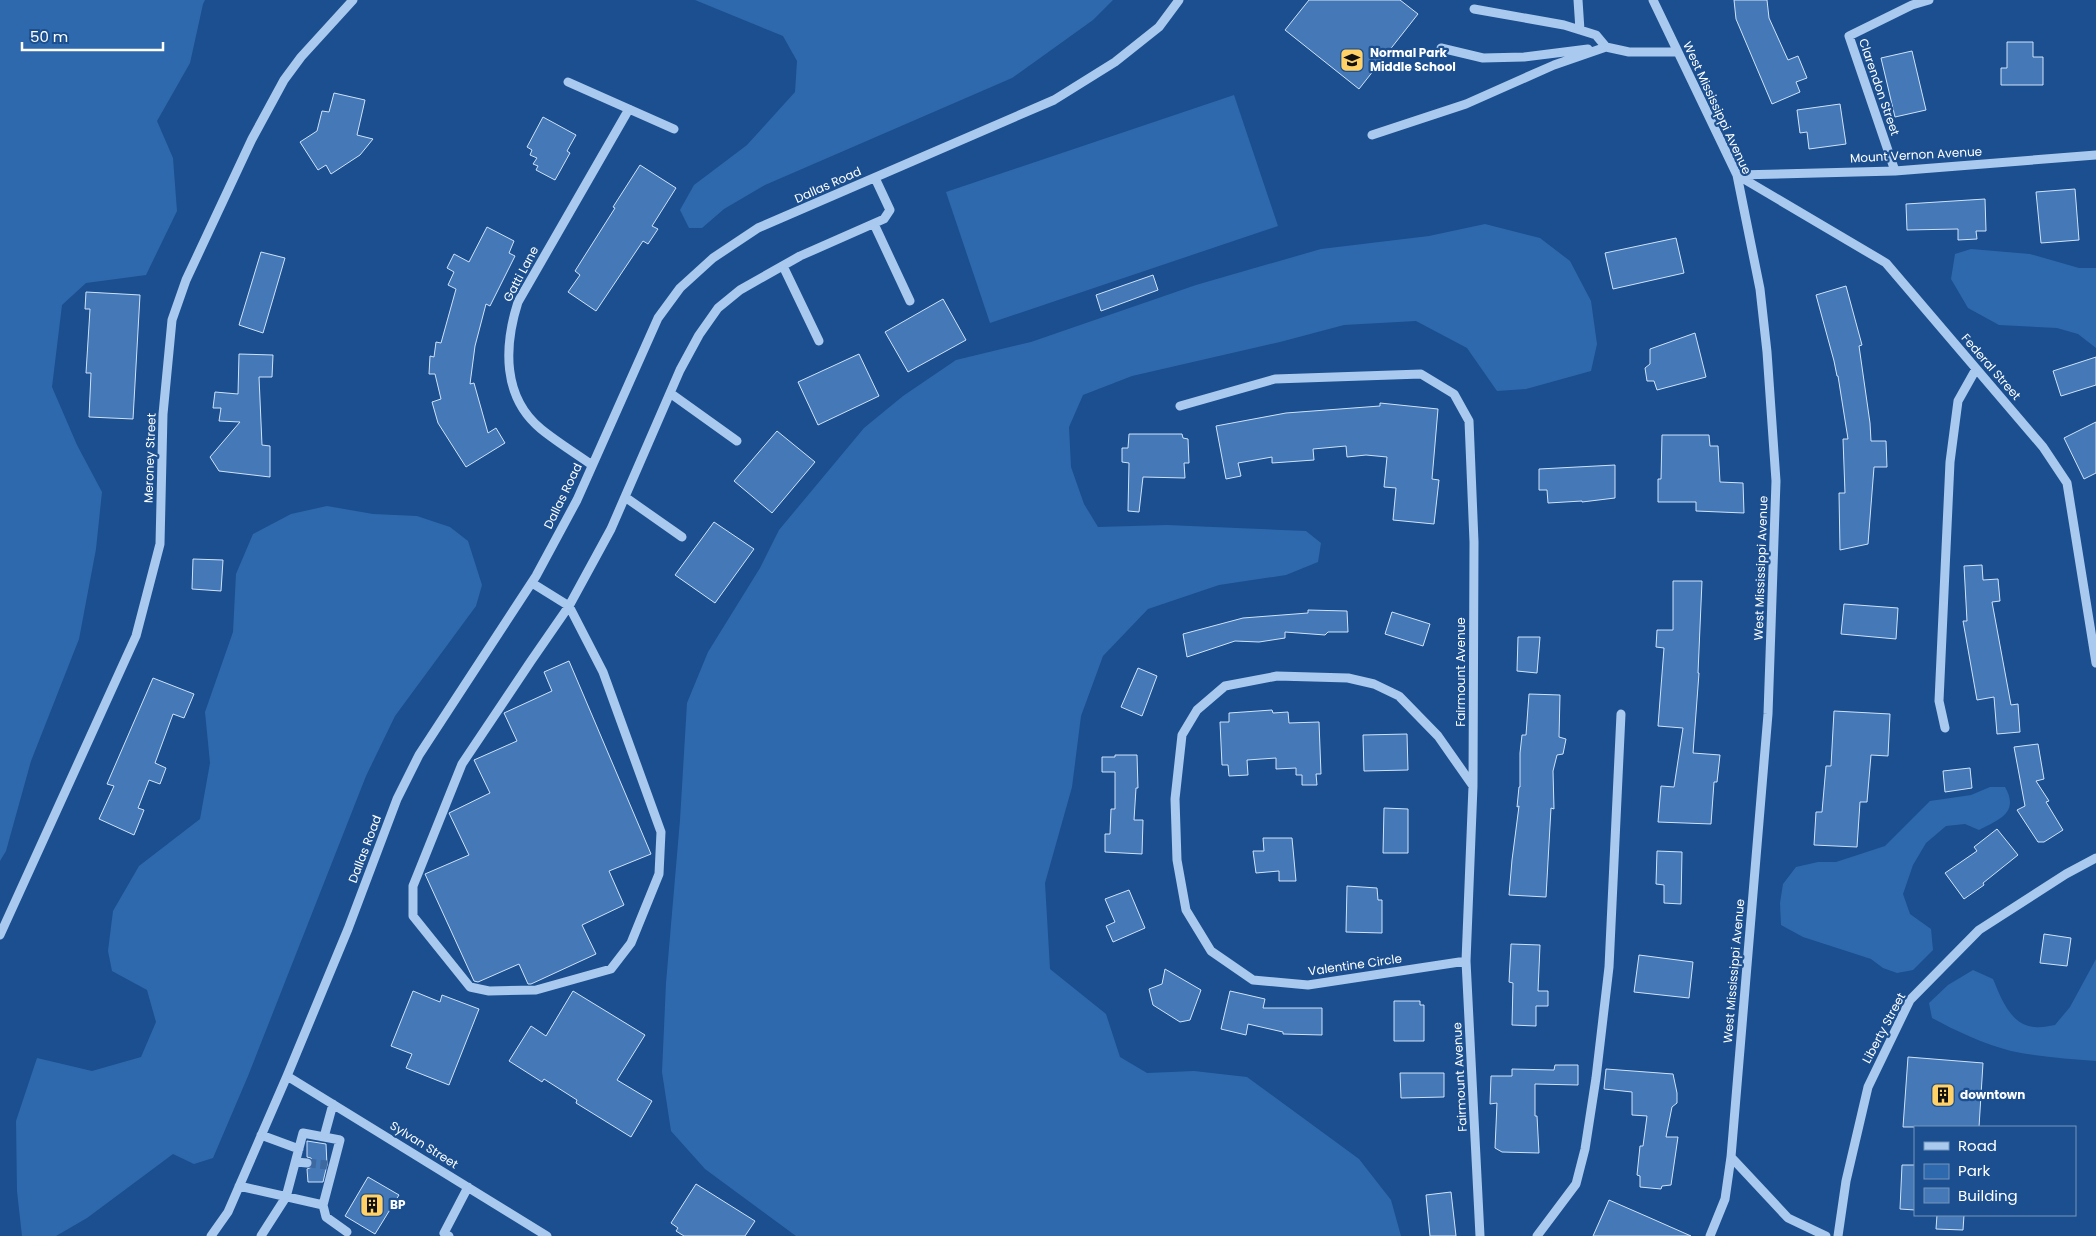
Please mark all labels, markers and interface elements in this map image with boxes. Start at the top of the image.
scale bar [22,20,164,52]
text: 50 m [30,26,68,47]
street label: Clarendon Street [1855,36,1904,138]
street label: West Mississippi Avenue [1679,39,1756,177]
place label: Normal Park Middle School [1370,44,1456,75]
school or university icon: Normal Park Middle School [1339,47,1365,73]
street label: Mount Vernon Avenue [1849,143,1982,166]
street label: Dallas Road [792,162,864,207]
street label: Gatti Lane [499,243,542,305]
street label: Federal Street [1958,330,2025,404]
street label: Meroney Street [139,413,160,503]
street label: Dallas Road [539,460,586,532]
street label: West Mississippi Avenue [1749,495,1772,641]
street label: Fairmount Avenue [1452,617,1469,727]
street label: Dallas Road [344,813,385,885]
street label: West Mississippi Avenue [1719,898,1748,1044]
street label: Valentine Circle [1307,950,1403,979]
street label: Liberty Street [1858,989,1909,1066]
street label: Fairmount Avenue [1448,1022,1471,1132]
building icon: downtown [1930,1082,1956,1108]
place label: downtown [1960,1086,2025,1103]
street label: Sylvan Street [387,1117,462,1172]
legend [1914,1126,2076,1216]
text: Road [1958,1135,1997,1156]
text: Park [1958,1160,1990,1181]
text: Building [1958,1185,2018,1206]
building icon: BP [359,1192,385,1218]
place label: BP [390,1196,406,1213]

